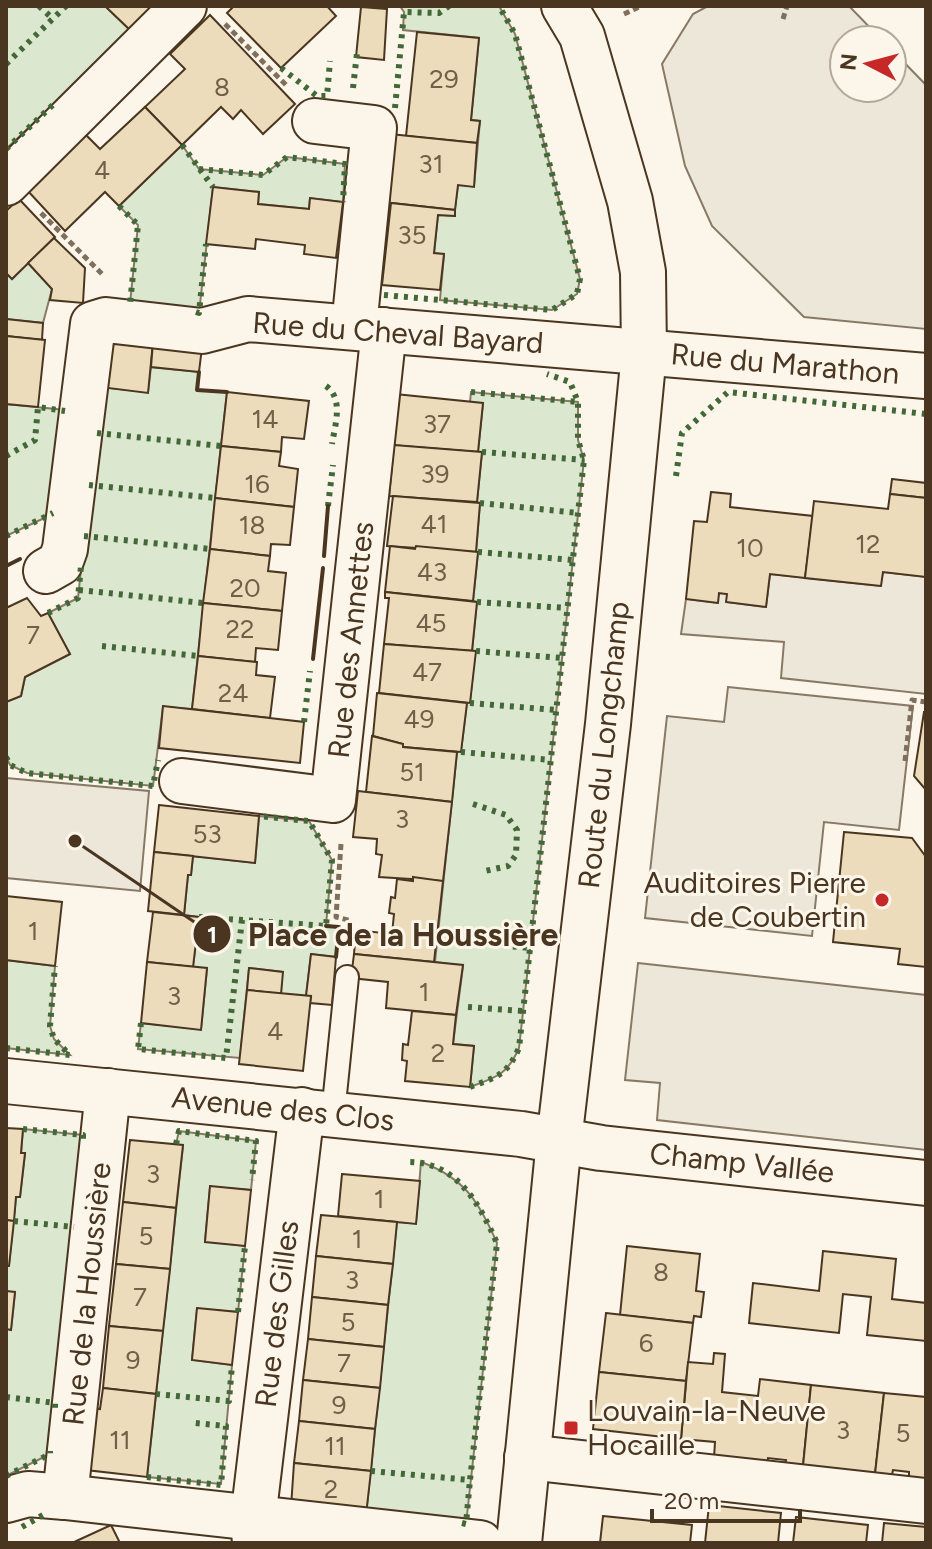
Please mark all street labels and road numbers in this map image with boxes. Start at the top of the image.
street label: Rue du Cheval Bayard [251,304,545,361]
street label: Rue du Marathon [669,335,901,392]
street label: Rue des Annettes [320,520,381,760]
street label: Route du Longchamp [570,600,637,890]
street label: Avenue des Clos [170,1078,396,1139]
street label: Champ Vallée [648,1134,836,1191]
street label: Rue de la Houssière [54,1160,119,1427]
street label: Rue des Gilles [247,1218,306,1409]

